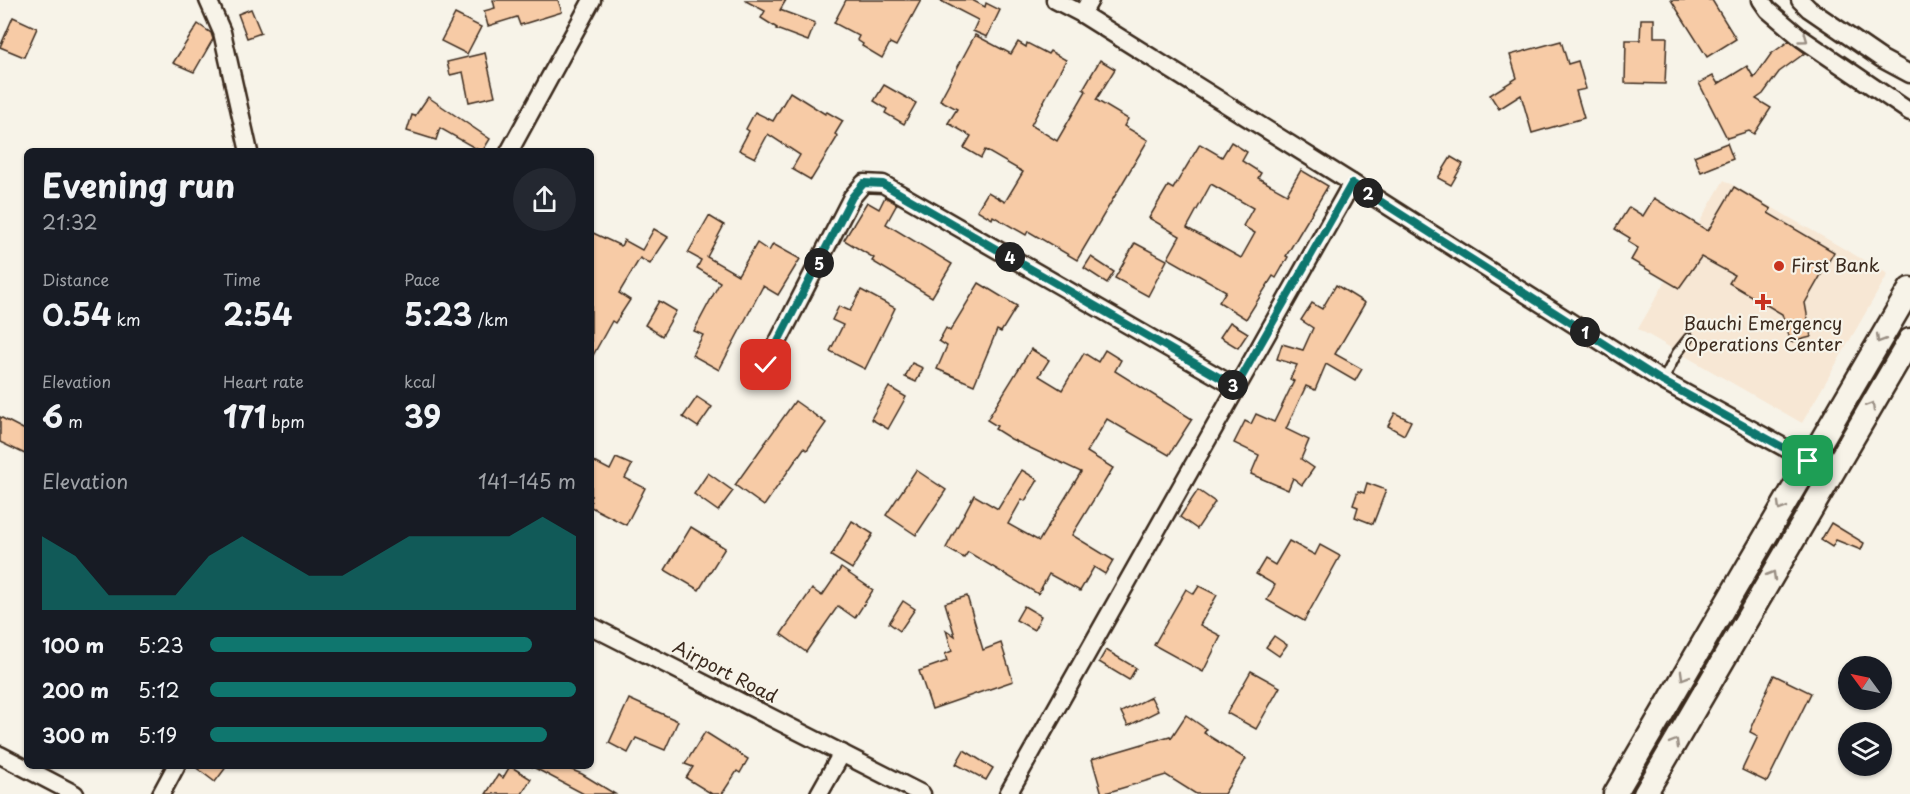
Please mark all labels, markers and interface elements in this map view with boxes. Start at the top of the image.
one-way arrow [1797,32,1808,43]
text: Evening run [42,159,235,209]
button: share [513,168,576,231]
pin: 2 [1353,178,1383,208]
text: 2 [1362,181,1374,205]
text: 21:32 [42,207,98,237]
pin: 4 [995,242,1025,272]
text: 4 [1005,245,1015,269]
pin: 5 [804,248,834,278]
text: 5 [814,251,824,275]
place label: First Bank [1791,251,1880,278]
marker: First Bank [1772,259,1786,273]
text: Distance [42,267,109,291]
text: Time [223,267,261,291]
text: Pace [404,267,440,291]
text: 0.54 [42,291,111,336]
text: 2:54 [223,291,292,336]
text: 5:23 [404,291,472,336]
marker: Bauchi Emergency Operations Center [1754,293,1772,311]
text: km [111,307,141,331]
text: /km [472,307,508,331]
place label: Bauchi Emergency Operations Center [1684,309,1843,357]
pin: 1 [1570,317,1600,347]
text: 1 [1581,320,1589,344]
one-way arrow [1876,333,1888,343]
pin [740,339,791,390]
icon: check [749,348,782,381]
text: Elevation [42,369,111,393]
text: Heart rate [223,369,304,393]
text: kcal [404,369,436,393]
pin: 3 [1218,370,1248,400]
text: 3 [1228,373,1238,397]
text: 6 [42,393,63,438]
text: 171 [223,393,266,438]
text: 39 [404,393,441,438]
one-way arrow [1863,402,1875,412]
text: m [63,409,83,433]
text: bpm [266,409,305,433]
pin [1782,435,1833,486]
icon: arrive [1791,444,1824,477]
text: Elevation [42,466,128,496]
text: 141–145 m [478,466,576,496]
one-way arrow [1777,501,1789,511]
one-way arrow [1765,571,1776,581]
text: 100 m [42,630,104,660]
text: 5:23 [138,630,184,660]
street label: Airport Road [669,633,783,709]
north arrow [1838,656,1892,710]
map controls [1838,656,1892,776]
one-way arrow [1680,670,1691,680]
text: 200 m [42,675,109,705]
text: 5:12 [138,675,180,705]
text: 300 m [42,720,110,750]
text: 5:19 [138,720,177,750]
button: layers [1838,722,1892,776]
one-way arrow [1667,739,1679,749]

